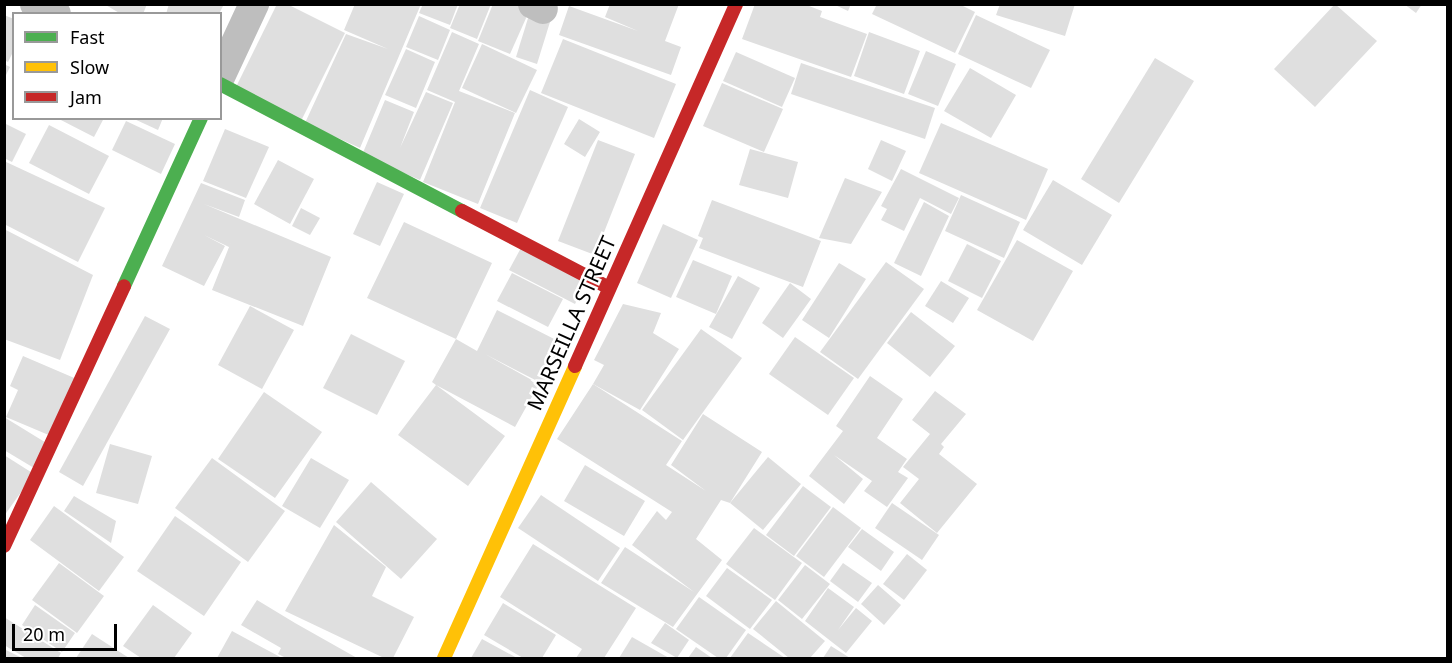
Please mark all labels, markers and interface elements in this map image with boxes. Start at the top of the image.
legend [12,12,222,120]
text: Fast [70,25,105,49]
text: Slow [70,55,109,79]
text: Jam [70,85,102,109]
street label: MARSEILLA STREET [521,232,621,414]
scale bar [15,612,120,650]
text: 20 m [23,622,65,646]

